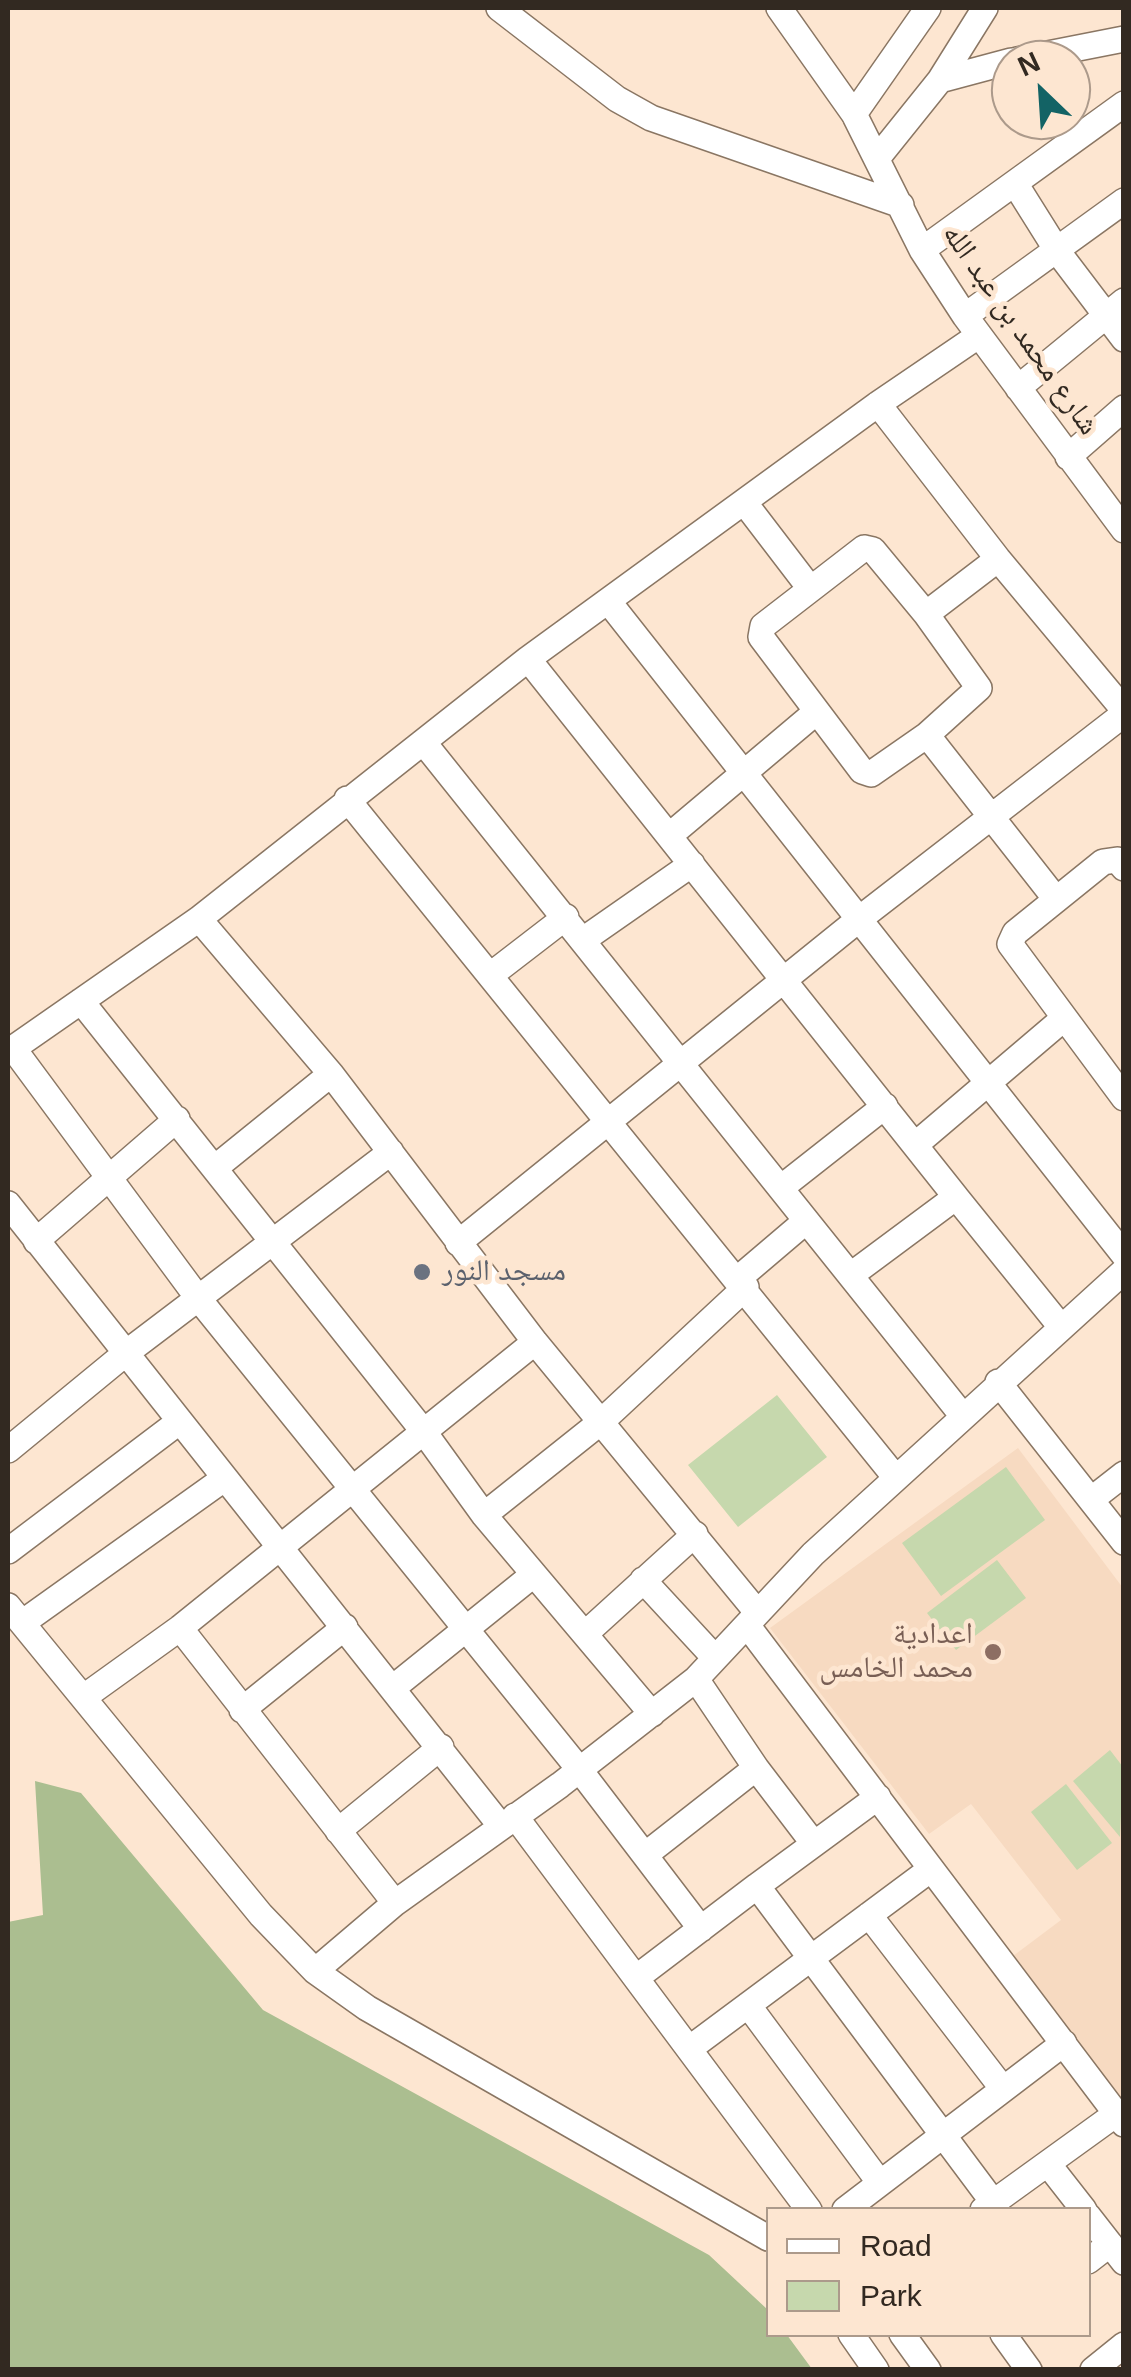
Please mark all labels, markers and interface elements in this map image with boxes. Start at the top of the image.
north arrow [991,40,1091,140]
text: N [1013,46,1045,82]
street label: شارع محمد بن عبد الله [934,218,1106,442]
place label: مسجد النور [442,1254,566,1290]
marker: مسجد النور [411,1261,433,1283]
place label: اعدادية محمد الخامس [819,1617,973,1688]
marker: اعدادية محمد الخامس [982,1641,1004,1663]
legend [766,2207,1091,2337]
text: Road [860,2229,932,2262]
text: Park [860,2279,922,2312]

